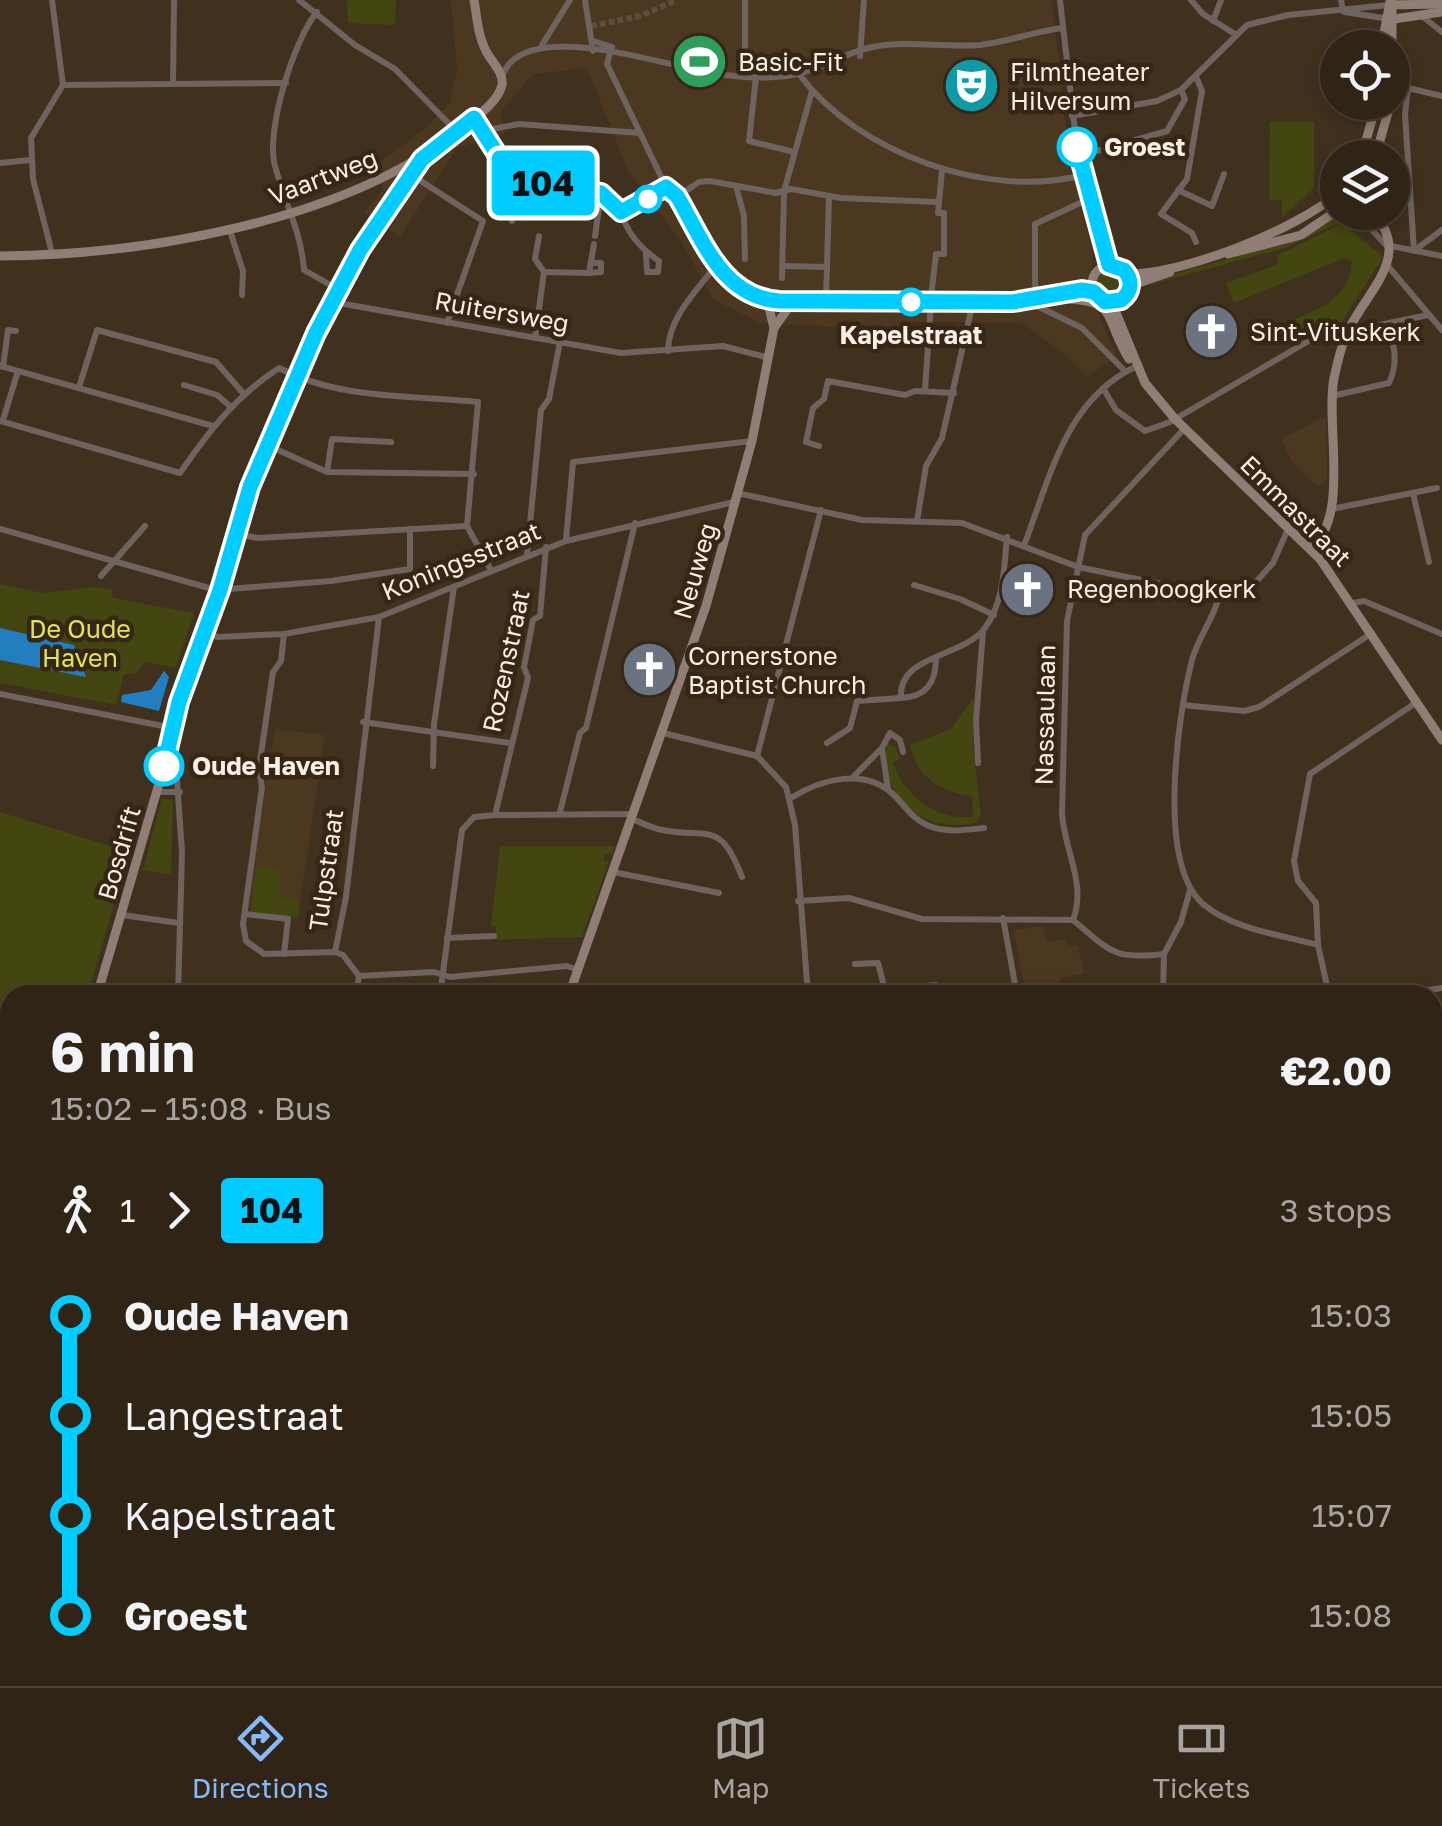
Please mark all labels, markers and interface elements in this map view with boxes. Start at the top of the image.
map controls [1320,30,1410,230]
button: locate [1320,30,1410,120]
sports icon: Basic-Fit [669,32,729,92]
place label: Basic-Fit [738,46,844,77]
theatre icon: Filmtheater Hilversum [941,56,1001,116]
place label: Filmtheater Hilversum [1010,56,1150,116]
marker: Groest [1058,128,1096,166]
place label: Groest [1104,131,1185,162]
button: layers [1320,140,1410,230]
street label: Vaartweg [264,142,382,211]
line badge: 104 [486,150,600,216]
text: 104 [512,162,574,204]
unlabelled marker [635,186,661,212]
street label: Ruitersweg [433,284,572,339]
marker: Kapelstraat [898,289,924,315]
church icon: Sint-Vituskerk [1181,302,1241,362]
place label: Sint-Vituskerk [1250,316,1421,347]
place label: Kapelstraat [839,319,983,350]
street label: Emmastraat [1234,449,1358,573]
street label: Koningsstraat [377,515,545,606]
street label: Neuweg [666,519,723,622]
church icon: Regenboogkerk [998,559,1058,619]
place label: Regenboogkerk [1067,573,1256,604]
street label: Rozenstraat [475,587,536,735]
park label: De Oude Haven [29,613,131,673]
church icon: Cornerstone Baptist Church [619,640,679,700]
place label: Cornerstone Baptist Church [688,640,866,700]
street label: Nassaulaan [1028,644,1061,786]
marker: Oude Haven [145,747,183,785]
place label: Oude Haven [192,750,340,781]
street label: Bosdrift [90,802,147,903]
street label: Tulpstraat [302,807,349,933]
text: 6 min [50,1018,195,1084]
text: €2.00 [1280,1048,1392,1093]
text: 15:02 – 15:08 · Bus [50,1089,331,1127]
icon: walk [50,1183,105,1238]
icon: forward [151,1183,206,1238]
text: 104 [241,1189,303,1231]
text: 1 [120,1191,136,1229]
text: 3 stops [1280,1191,1392,1229]
text: Oude Haven [124,1293,349,1338]
text: 15:03 [1310,1296,1392,1334]
text: Langestraat [124,1393,344,1438]
text: 15:05 [1310,1396,1392,1434]
text: Kapelstraat [124,1493,336,1538]
text: 15:07 [1312,1496,1392,1534]
text: Groest [124,1593,248,1638]
text: 15:08 [1309,1596,1392,1634]
tab: Directions [192,1711,329,1804]
tab: Map [712,1711,769,1804]
tab: Tickets [1153,1711,1250,1804]

